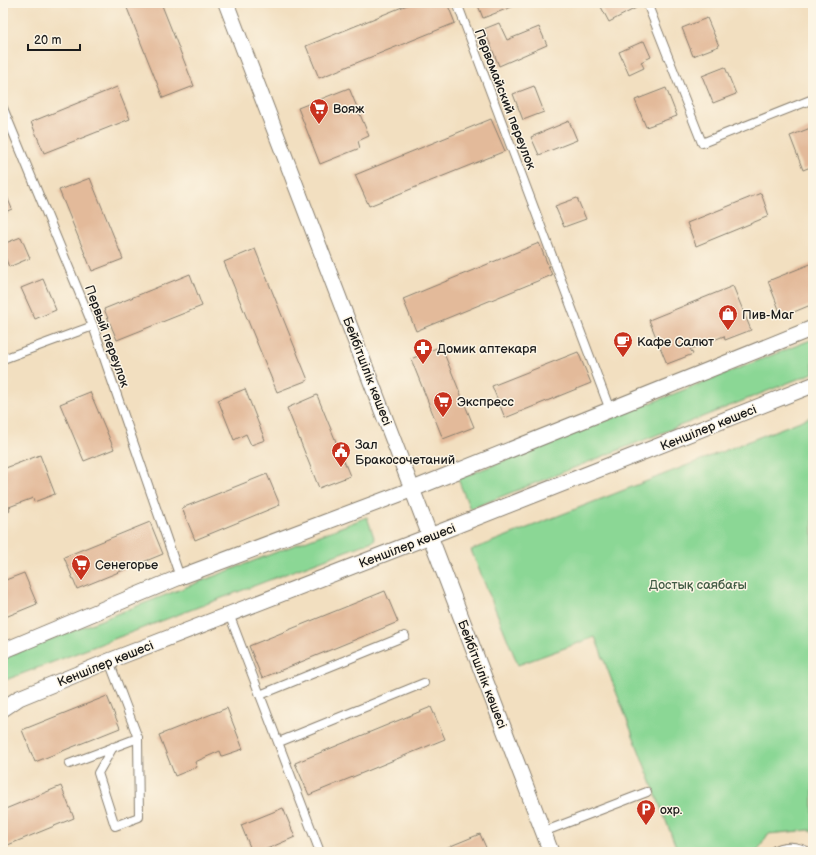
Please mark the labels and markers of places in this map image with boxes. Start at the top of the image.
supermarket icon: Вояж [308,97,330,125]
place label: Вояж [333,101,365,117]
shop icon: Пив-Маг [717,303,739,331]
place label: Пив-Маг [742,307,794,323]
cafe icon: Кафе Салют [612,330,634,358]
place label: Кафе Салют [637,334,714,350]
pharmacy icon: Домик аптекаря [412,337,434,365]
place label: Домик аптекаря [437,341,537,357]
supermarket icon: Экспресс [432,390,454,418]
place label: Экспресс [457,394,514,410]
place label: Зал Бракосочетаний [355,437,455,468]
public building icon: Зал Бракосочетаний [330,440,352,468]
supermarket icon: Сенегорье [70,553,92,581]
place label: Сенегорье [95,557,158,573]
parking icon: охр. [635,798,657,826]
place label: охр. [660,802,683,818]

